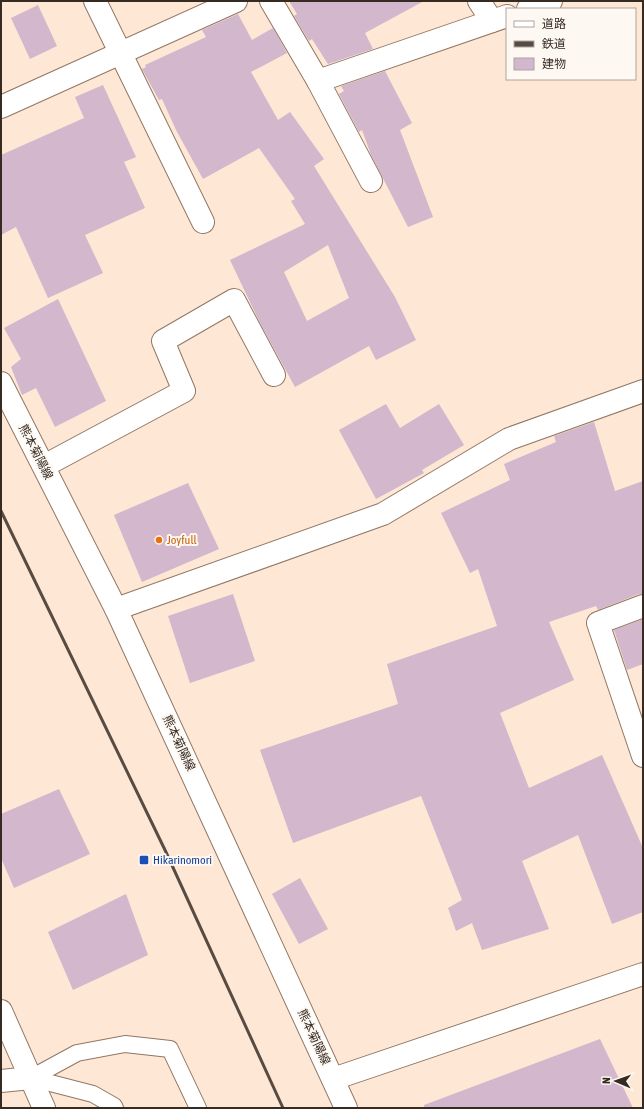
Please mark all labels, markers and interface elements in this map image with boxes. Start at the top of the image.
legend [506,8,636,80]
text: 道路 [542,17,566,31]
text: 鉄道 [542,37,566,51]
text: 建物 [542,57,566,71]
street label: 熊本菊陽線 [16,422,56,482]
place label: Joyfull [167,533,198,547]
marker: Joyfull [154,535,164,545]
street label: 熊本菊陽線 [160,713,198,773]
place label: Hikarinomori [153,853,212,867]
marker: Hikarinomori [138,854,150,866]
street label: 熊本菊陽線 [295,1007,333,1067]
north arrow [596,1061,636,1101]
text: N [600,1077,612,1084]

